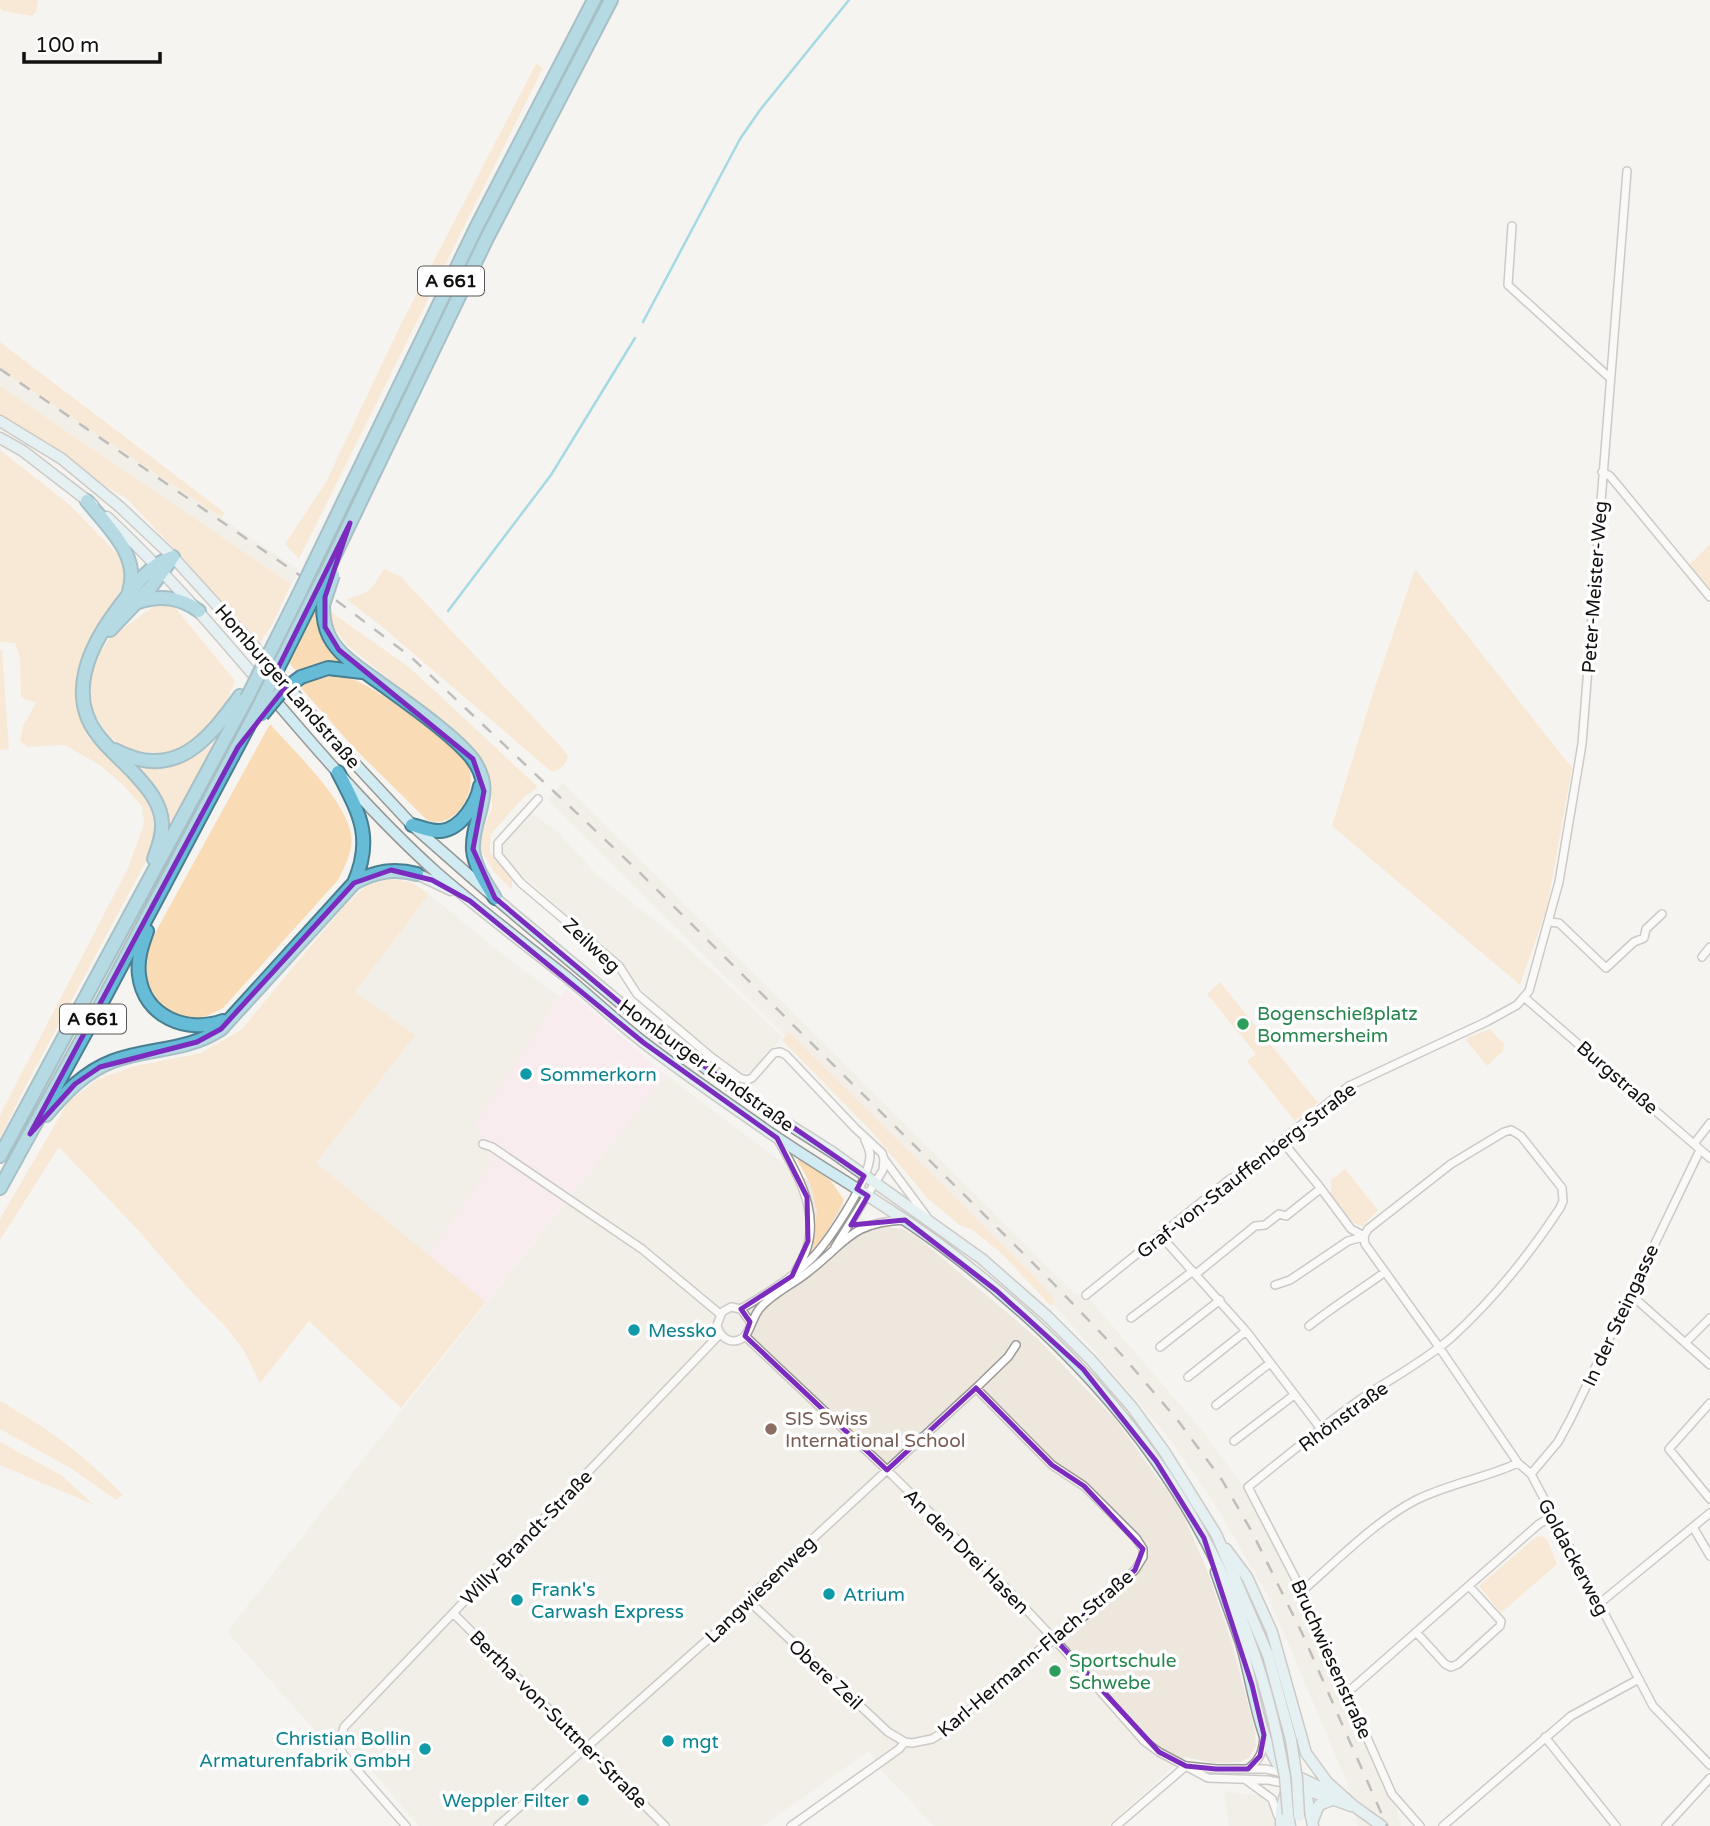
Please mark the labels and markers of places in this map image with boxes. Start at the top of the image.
place label: Bogenschießplatz Bommersheim [1257,1003,1418,1047]
marker: Bogenschießplatz Bommersheim [1235,1016,1251,1032]
place label: Sommerkorn [540,1064,657,1086]
marker: Sommerkorn [518,1066,534,1082]
place label: Messko [648,1320,717,1342]
marker: Messko [626,1322,642,1338]
place label: SIS Swiss International School [785,1408,965,1452]
marker: SIS Swiss International School [763,1421,779,1437]
place label: Frank's Carwash Express [531,1579,684,1623]
place label: Atrium [843,1584,905,1606]
marker: Atrium [821,1586,837,1602]
marker: Frank's Carwash Express [509,1592,525,1608]
place label: Sportschule Schwebe [1069,1650,1176,1694]
marker: Sportschule Schwebe [1047,1663,1063,1679]
place label: Christian Bollin Armaturenfabrik GmbH [199,1728,411,1772]
place label: mgt [682,1731,719,1753]
marker: mgt [660,1733,676,1749]
marker: Christian Bollin Armaturenfabrik GmbH [417,1741,433,1757]
place label: Weppler Filter [442,1790,570,1812]
marker: Weppler Filter [575,1792,591,1808]

